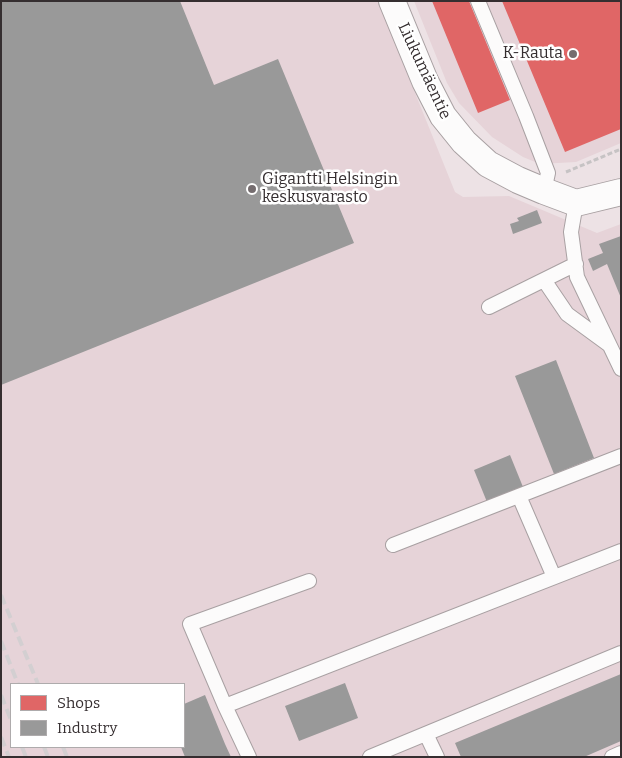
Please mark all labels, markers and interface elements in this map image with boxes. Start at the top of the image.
street label: Liukumäentie [393,20,455,122]
place label: K-Rauta [503,44,563,64]
marker: K-Rauta [567,48,579,60]
place label: Gigantti Helsingin keskusvarasto [262,170,398,208]
marker: Gigantti Helsingin keskusvarasto [246,183,258,195]
legend [10,683,185,748]
text: Shops [57,694,100,712]
text: Industry [57,719,117,737]

